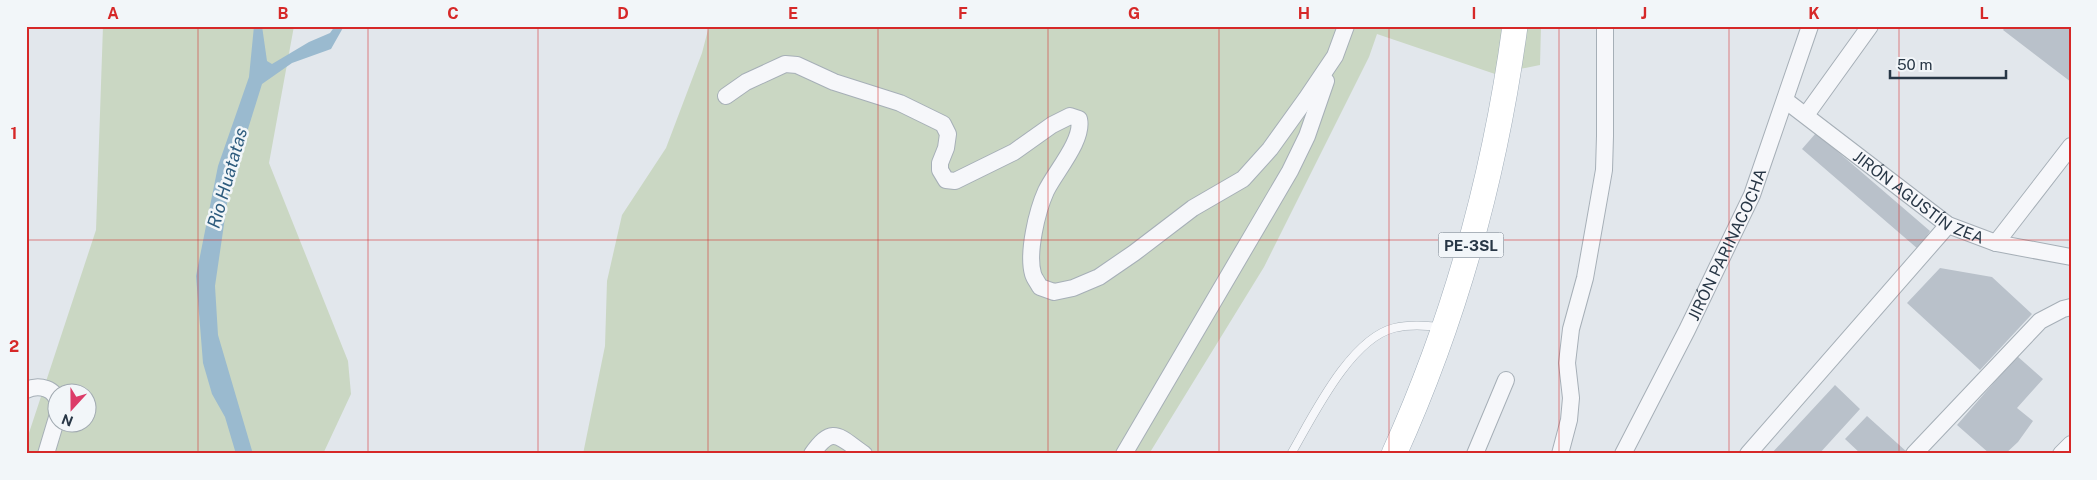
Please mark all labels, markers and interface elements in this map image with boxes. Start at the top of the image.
text: A [107,4,119,23]
text: B [278,4,289,23]
text: C [447,4,459,23]
text: D [617,4,629,23]
text: E [788,4,798,23]
text: F [958,4,968,23]
text: G [1128,4,1140,23]
text: H [1298,4,1310,23]
text: I [1472,4,1476,23]
text: J [1641,4,1647,23]
text: K [1808,4,1820,23]
text: L [1979,4,1989,23]
scale bar [1890,48,2006,80]
text: 50 m [1897,56,1932,73]
text: 1 [11,124,17,143]
water label: Rio Huatatas [203,125,251,231]
street label: JIRÓN AGUSTÍN ZEA [1850,146,1987,247]
street label: JIRÓN PARINACOCHA [1684,166,1770,324]
road number: PE-3SL [1438,232,1504,258]
text: 2 [9,337,19,356]
north arrow [48,382,98,432]
text: N [59,411,75,430]

